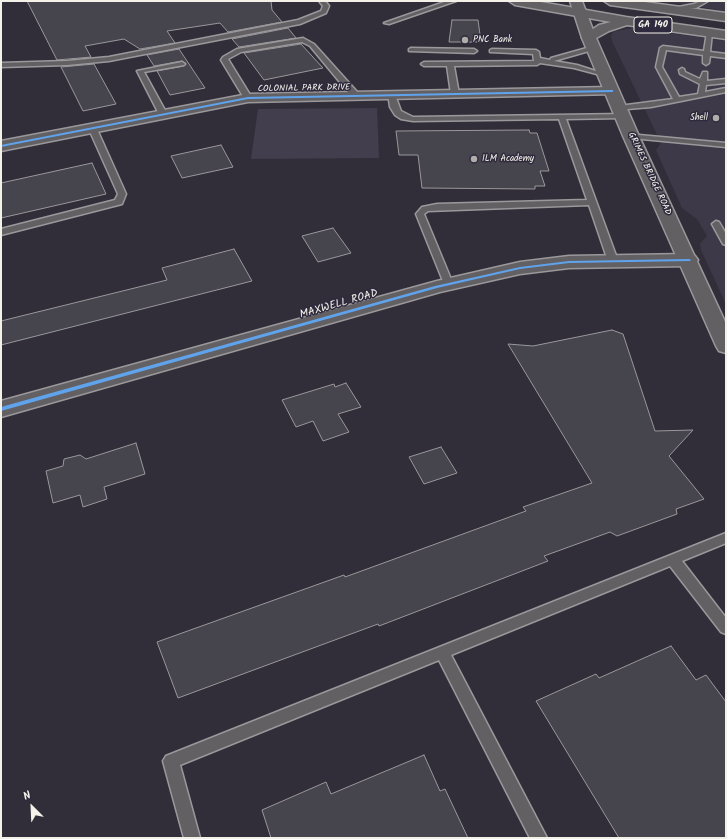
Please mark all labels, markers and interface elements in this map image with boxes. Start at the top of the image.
road number: GA 140 [634,17,672,33]
marker: PNC Bank [460,35,470,45]
place label: PNC Bank [473,35,512,45]
street label: COLONIAL PARK DRIVE [258,83,350,95]
place label: Shell [690,113,708,123]
marker: Shell [711,113,721,123]
street label: GRIMES BRIDGE ROAD [625,131,673,217]
marker: ILM Academy [469,154,479,164]
place label: ILM Academy [482,154,534,164]
street label: MAXWELL ROAD [298,288,380,322]
text: N [20,786,34,806]
north arrow [12,787,52,827]

